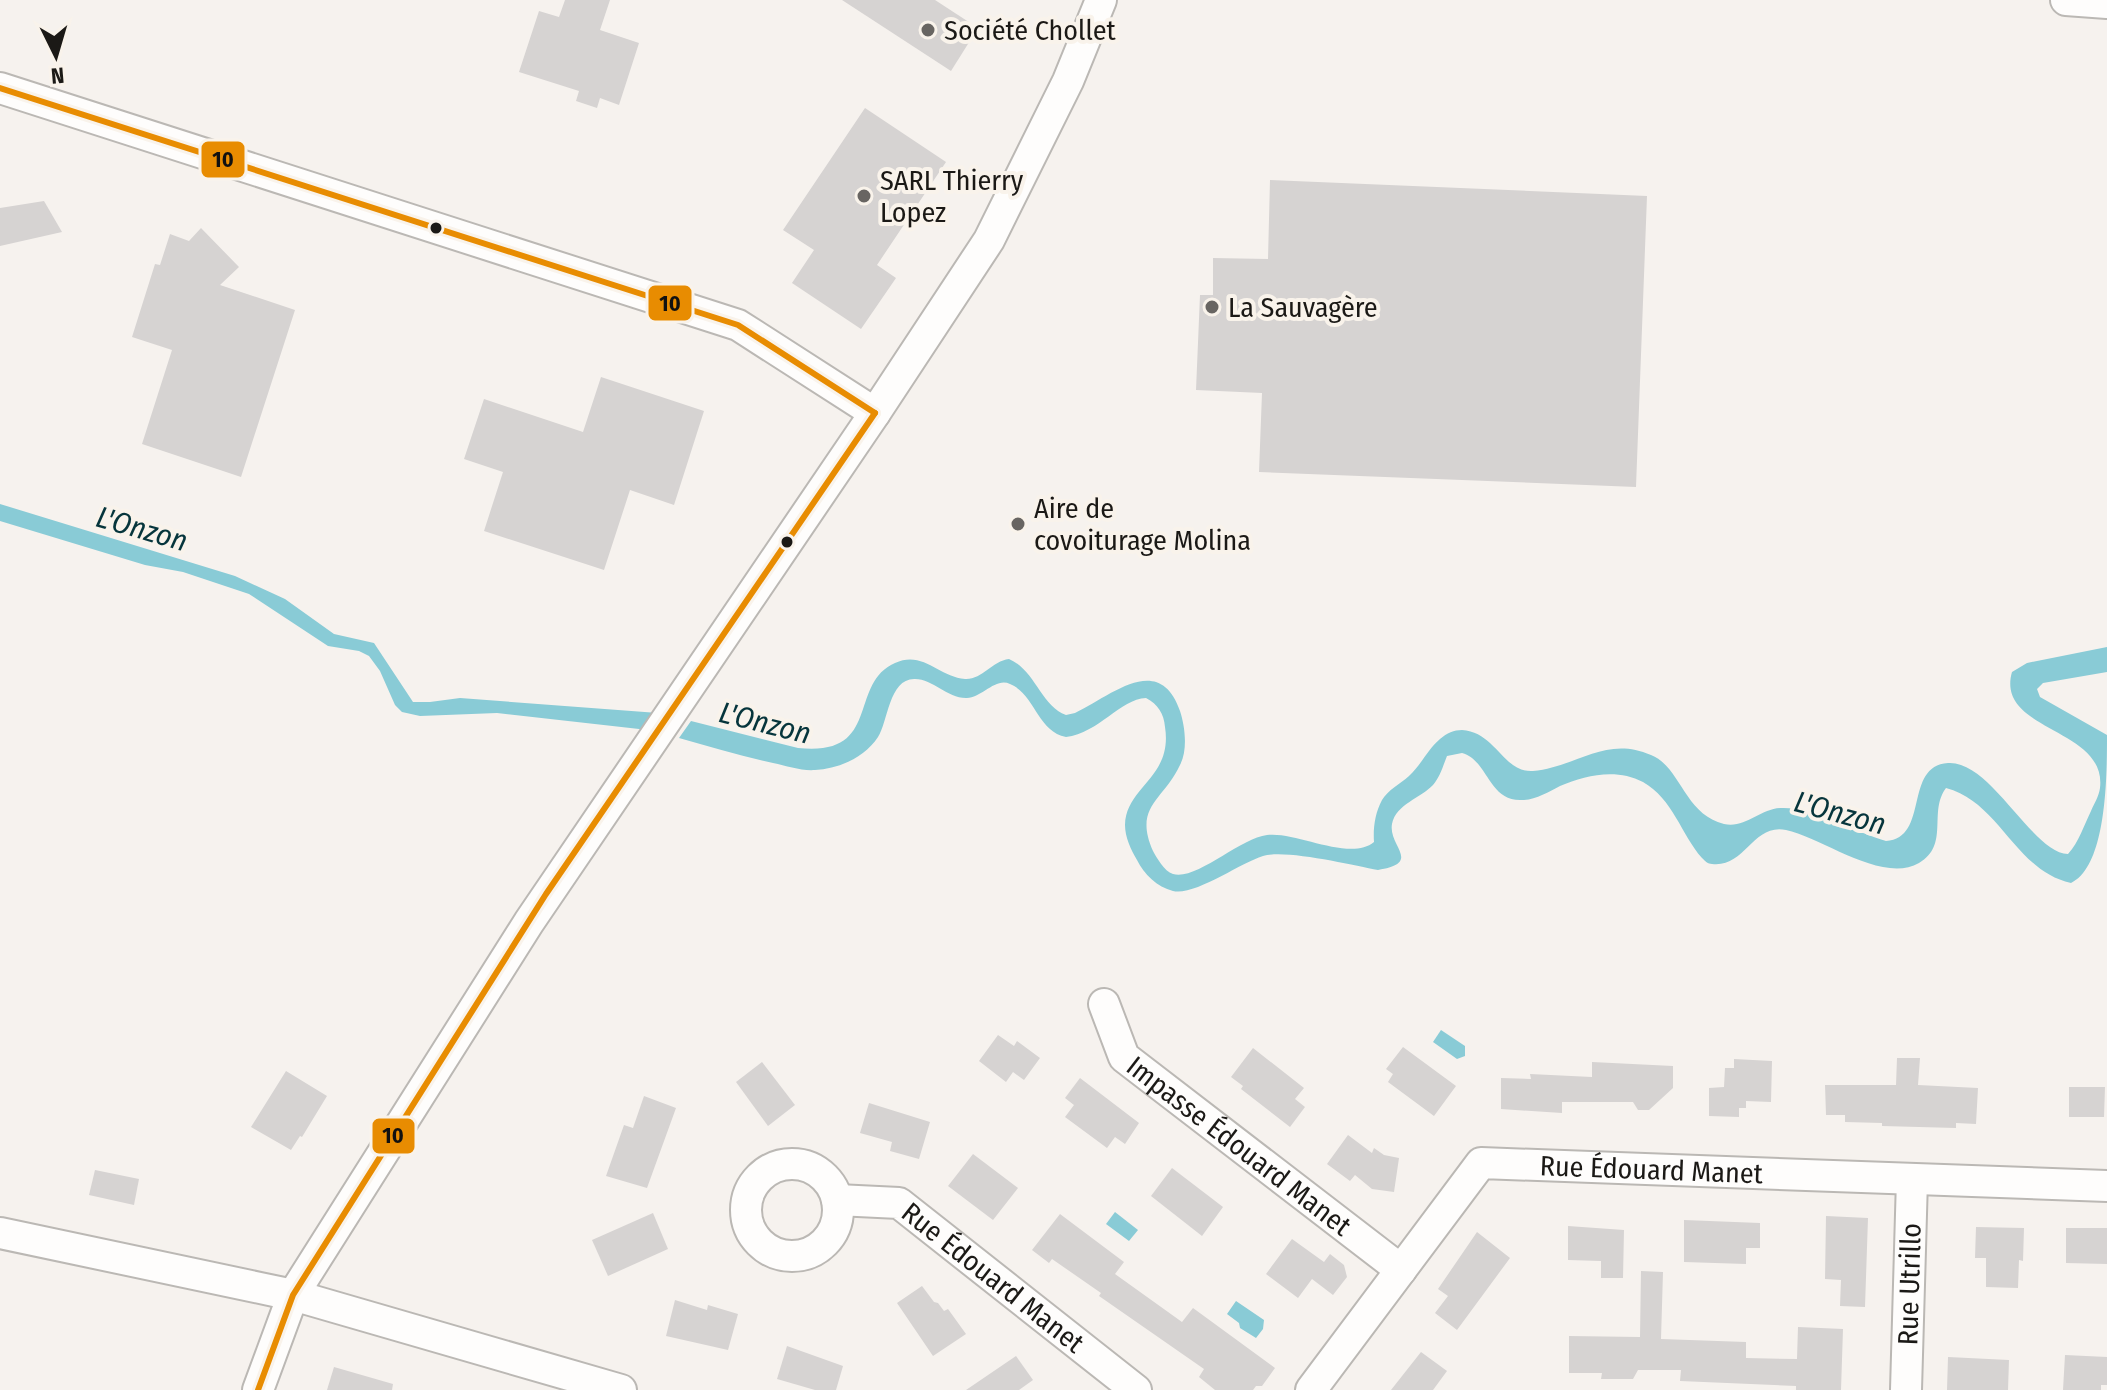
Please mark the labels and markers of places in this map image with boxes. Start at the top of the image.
place label: Société Chollet [944,14,1117,47]
marker: Société Chollet [919,21,937,39]
place label: SARL Thierry Lopez [880,164,1024,229]
marker: SARL Thierry Lopez [855,187,873,205]
unlabelled marker [428,220,444,236]
place label: La Sauvagère [1228,291,1378,324]
marker: La Sauvagère [1203,298,1221,316]
place label: Aire de covoiturage Molina [1034,492,1251,557]
marker: Aire de covoiturage Molina [1009,515,1027,533]
unlabelled marker [779,534,795,550]

